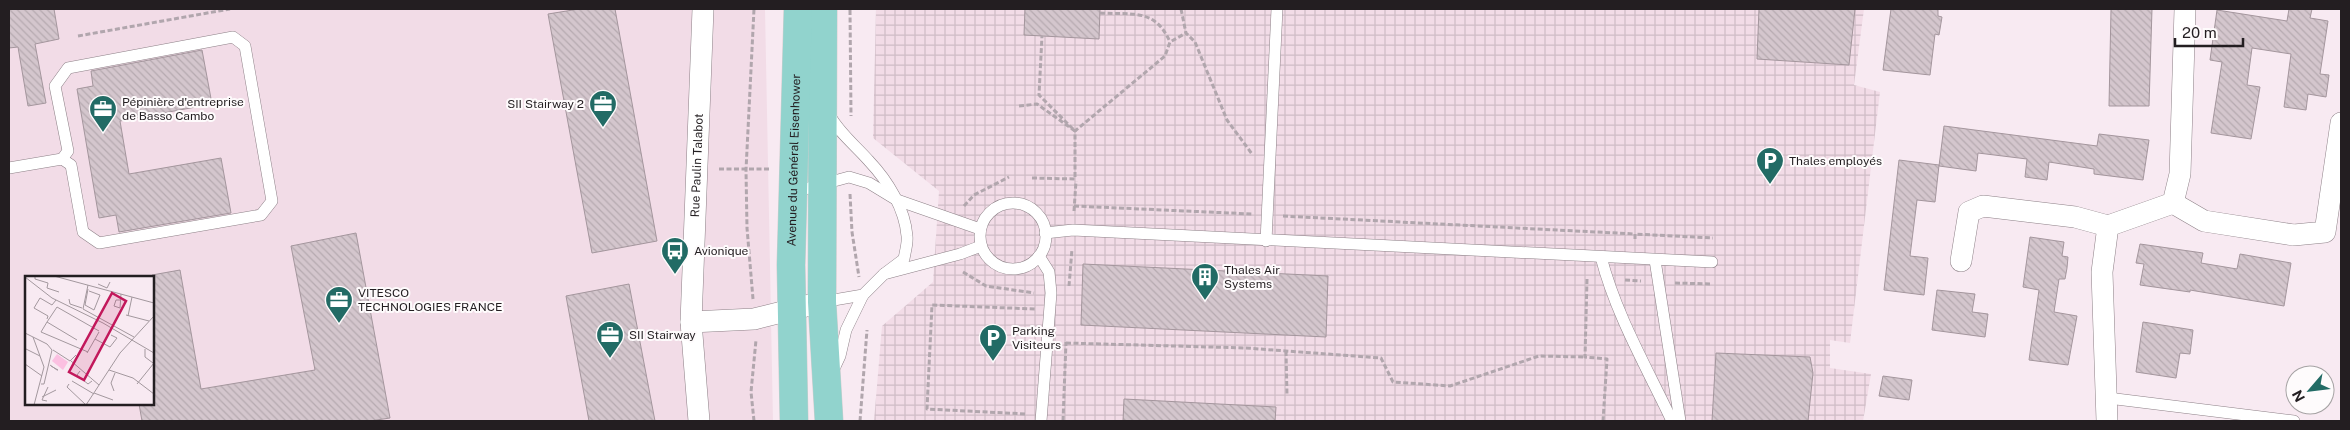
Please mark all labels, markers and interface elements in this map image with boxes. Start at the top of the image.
scale bar [2175,15,2242,47]
text: 20 m [2182,24,2217,41]
street label: Avenue du Général Eisenhower [785,73,803,247]
office icon: SII Stairway 2 [588,89,618,128]
office icon: Pépinière d'entreprise de Basso Cambo [88,94,118,133]
place label: Pépinière d'entreprise de Basso Cambo [122,95,244,123]
place label: SII Stairway 2 [507,97,584,111]
street label: Rue Paulin Talabot [688,113,706,218]
parking icon: Thales employés [1755,146,1785,185]
place label: Thales employés [1789,154,1882,168]
bus stop icon: Avionique [660,236,690,275]
place label: Avionique [694,244,749,258]
building icon: Thales Air Systems [1190,262,1220,301]
place label: Thales Air Systems [1224,263,1280,291]
inset map [25,276,154,405]
office icon: VITESCO TECHNOLOGIES FRANCE [324,285,354,324]
place label: VITESCO TECHNOLOGIES FRANCE [358,286,503,314]
office icon: SII Stairway [595,320,625,359]
parking icon: Parking Visiteurs [978,323,1008,362]
place label: Parking Visiteurs [1012,324,1061,352]
place label: SII Stairway [629,328,696,342]
north arrow [2285,365,2335,415]
text: N [2289,388,2308,405]

